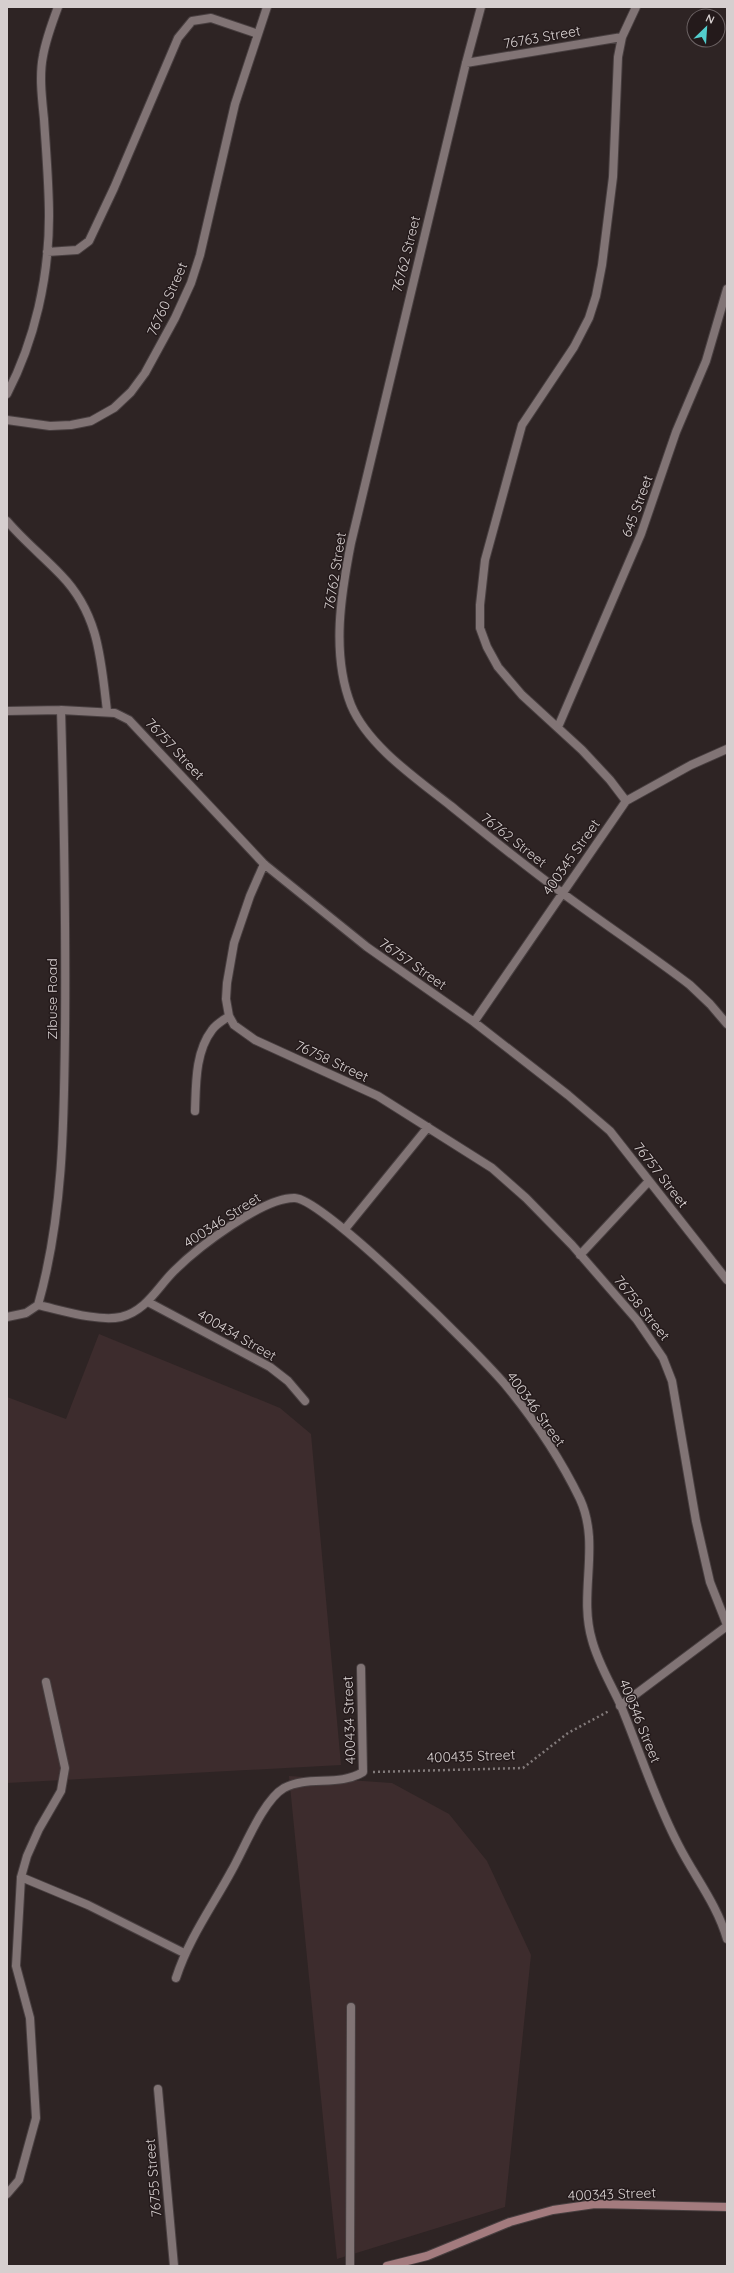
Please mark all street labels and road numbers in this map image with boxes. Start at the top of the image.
street label: 76763 Street [502,21,582,53]
street label: 76762 Street [388,214,424,294]
street label: 76760 Street [143,259,191,339]
street label: 645 Street [617,472,657,540]
street label: 76762 Street [320,531,350,611]
street label: 76757 Street [142,714,208,784]
street label: 76762 Street [478,809,551,871]
street label: 400345 Street [538,815,604,898]
street label: 76757 Street [376,934,450,994]
street label: Zibuse Road [43,958,61,1040]
street label: 76758 Street [293,1036,372,1086]
street label: 76757 Street [630,1139,692,1212]
street label: 400346 Street [180,1188,264,1252]
street label: 76758 Street [610,1272,674,1344]
street label: 400434 Street [194,1305,280,1365]
street label: 400346 Street [503,1368,569,1450]
street label: 400434 Street [338,1675,360,1764]
street label: 400346 Street [615,1677,665,1766]
street label: 400435 Street [426,1745,516,1767]
street label: 76755 Street [141,2138,165,2218]
street label: 400343 Street [568,2183,657,2205]

